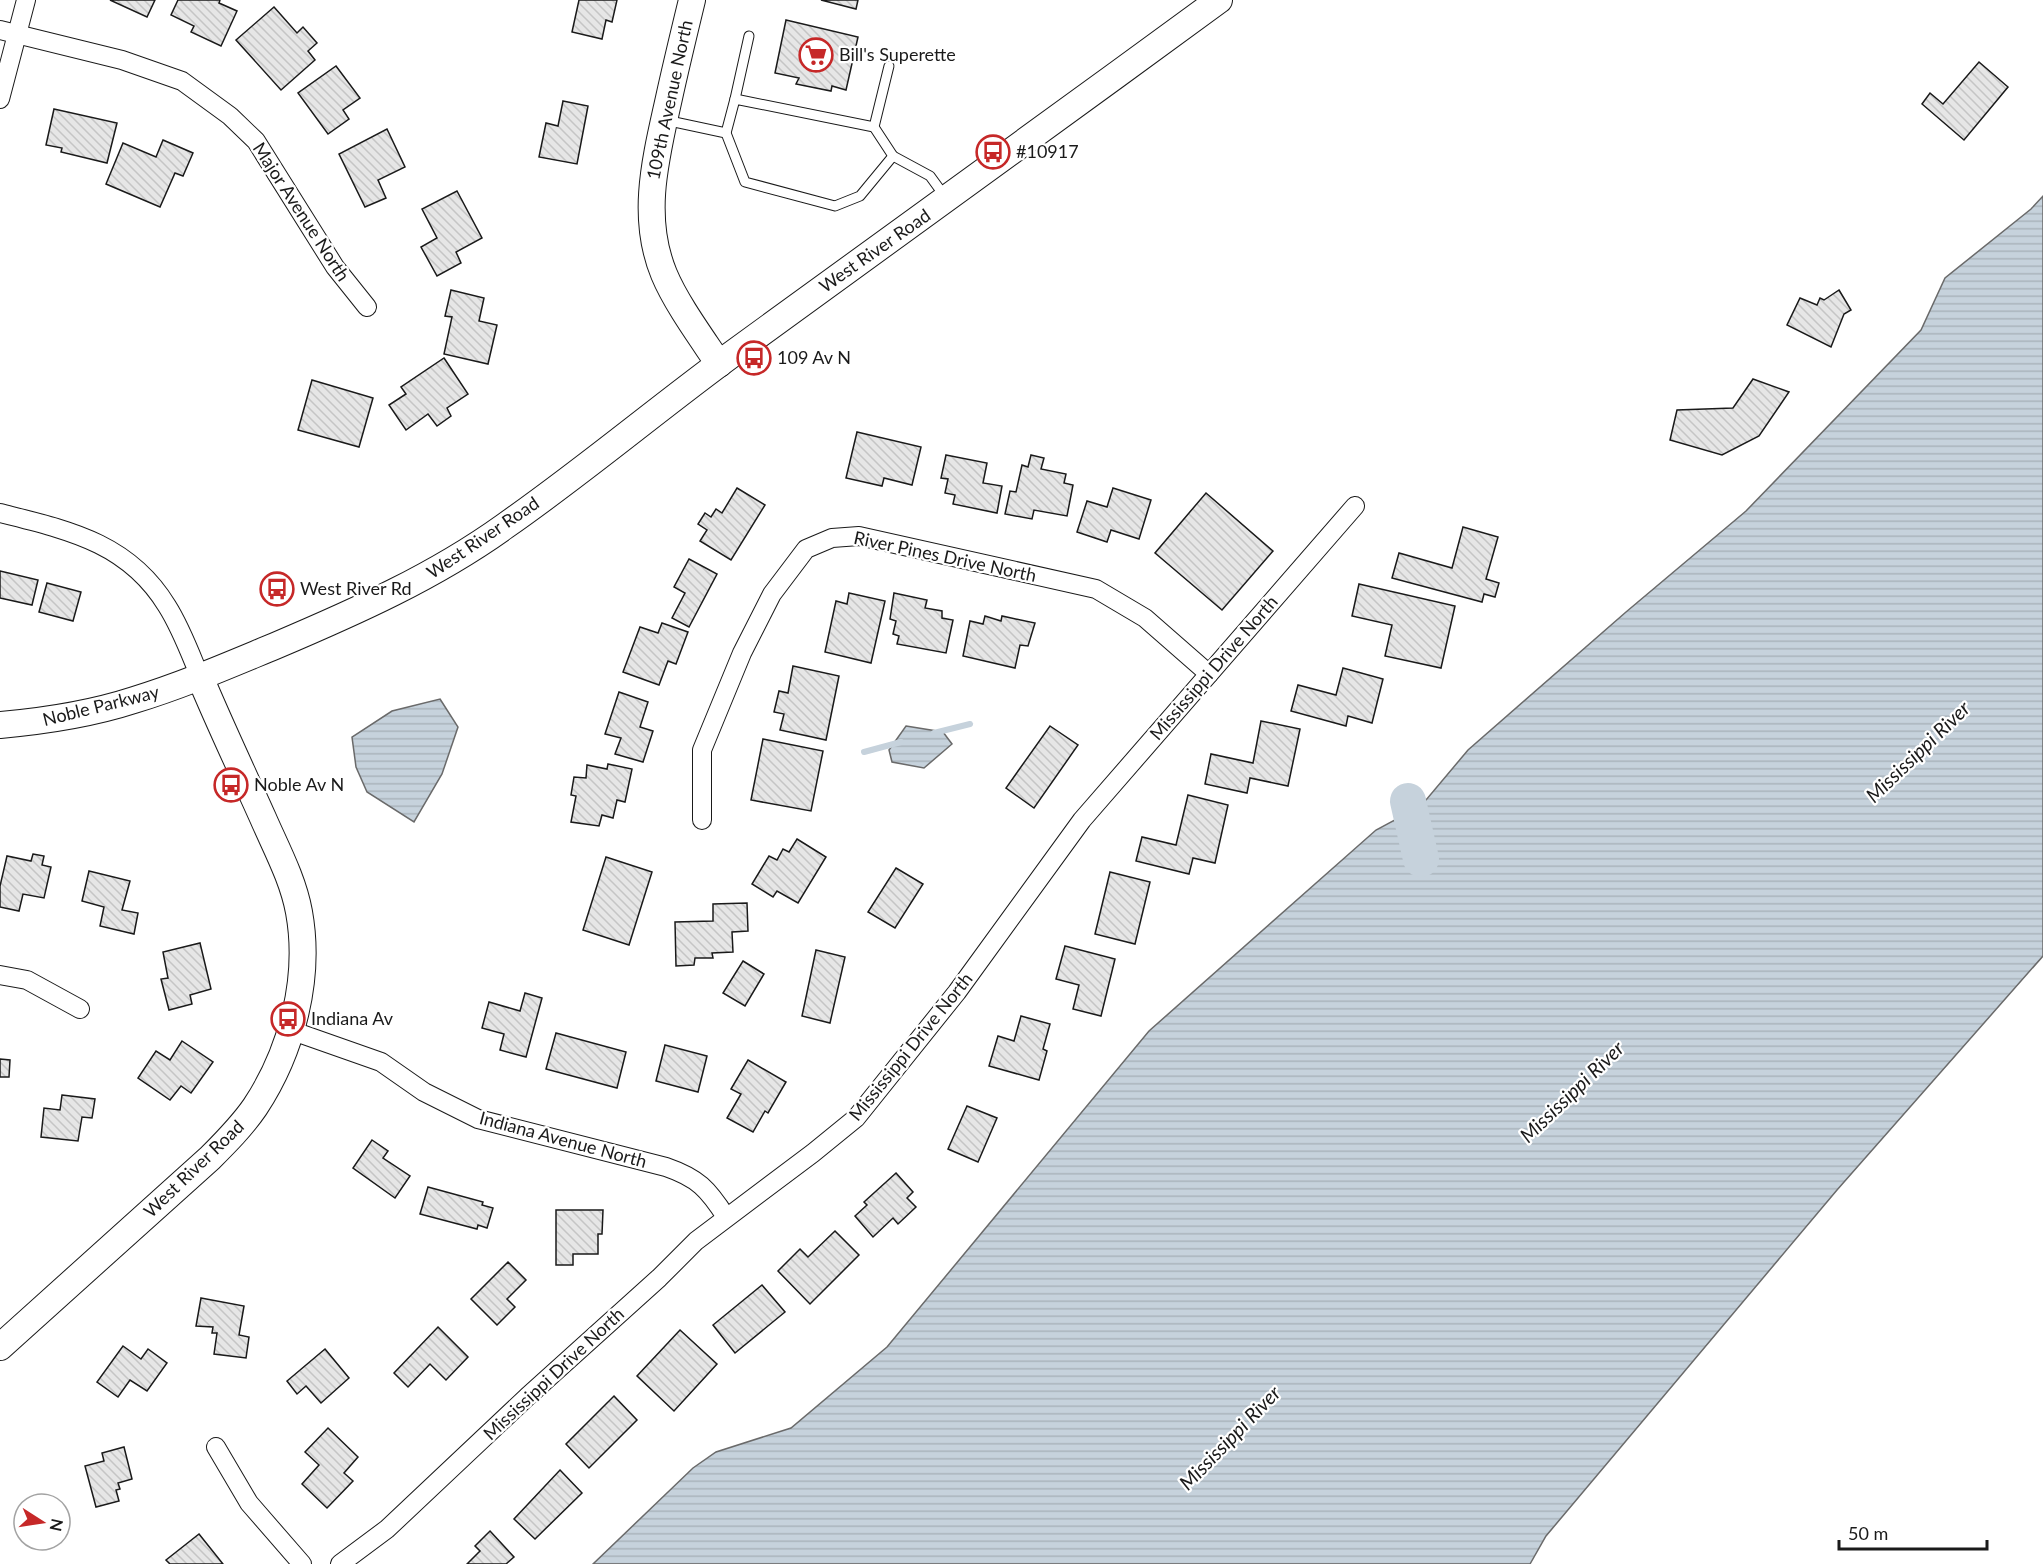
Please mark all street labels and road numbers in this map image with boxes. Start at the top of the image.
street label: 109th Avenue North [641,18,697,182]
street label: Major Avenue North [249,138,355,285]
street label: West River Road [815,204,934,297]
street label: West River Road [422,492,543,583]
street label: River Pines Drive North [852,526,1038,586]
street label: Mississippi Drive North [1145,591,1282,744]
street label: Noble Parkway [40,680,162,730]
street label: Mississippi Drive North [844,968,977,1125]
street label: Indiana Avenue North [477,1106,649,1172]
street label: West River Road [139,1115,248,1222]
street label: Mississippi Drive North [479,1302,628,1444]

